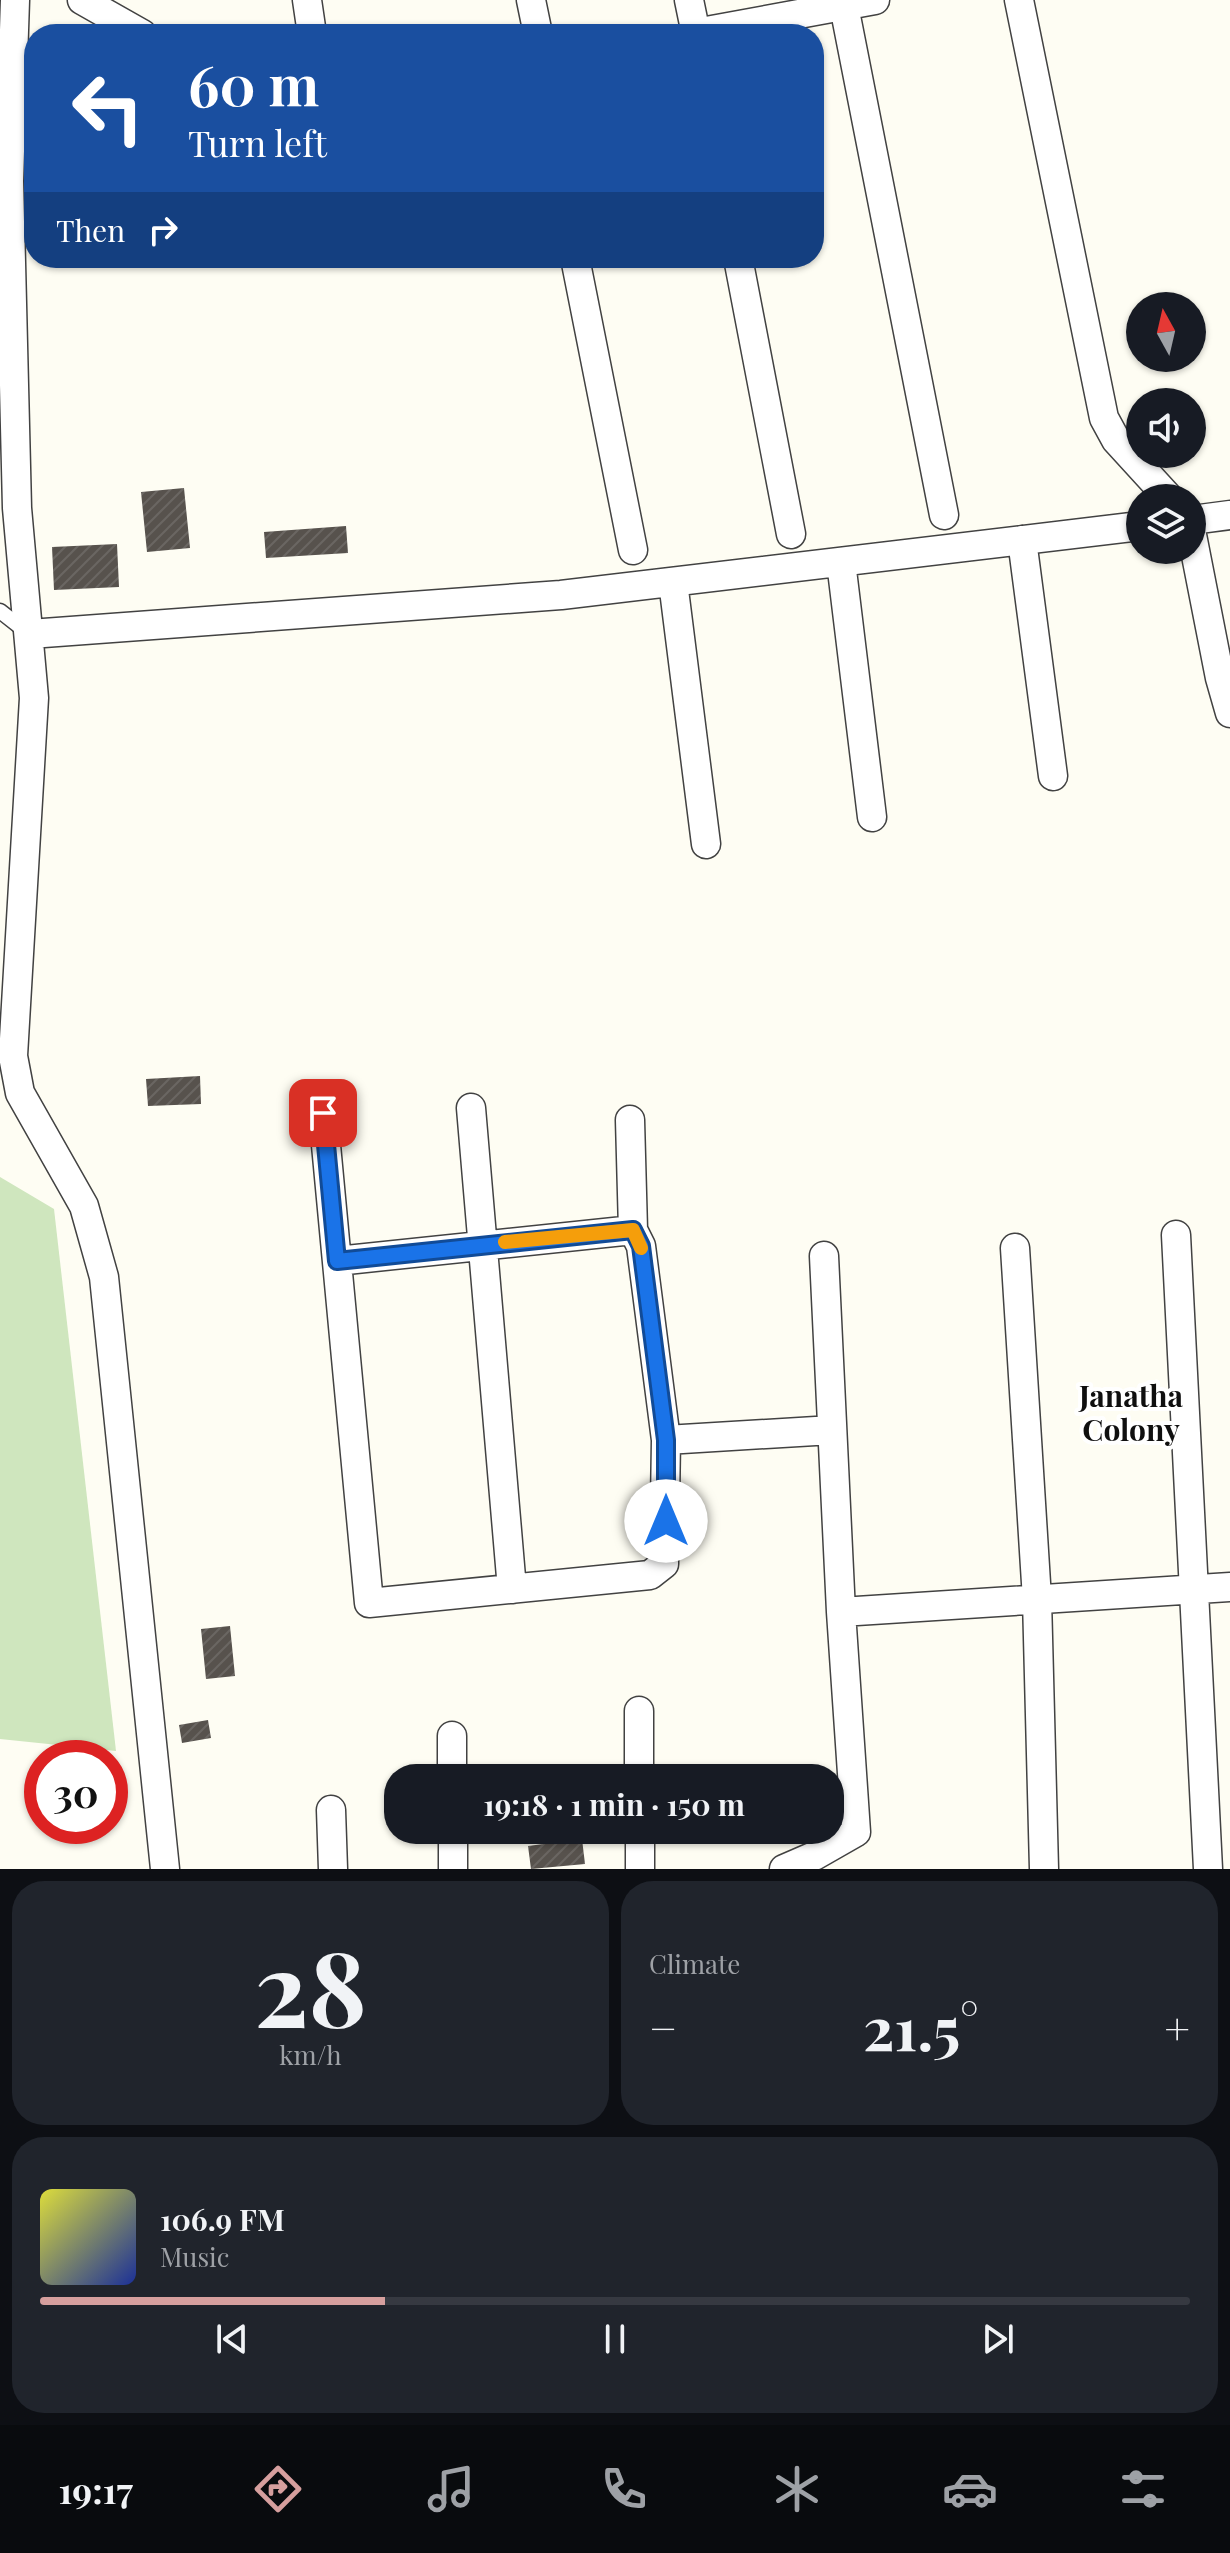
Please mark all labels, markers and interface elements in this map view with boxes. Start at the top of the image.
text: 60 m [188,46,319,121]
icon: left [56,56,160,160]
text: Turn left [188,118,327,166]
icon: right [141,208,185,252]
text: Then [56,210,125,250]
north arrow [1126,292,1206,372]
map controls [1126,292,1206,564]
button: sound [1126,388,1206,468]
button: layers [1126,484,1206,564]
pin [289,1079,357,1147]
icon: arrive [301,1091,345,1135]
district label: Janatha Colony [1078,1375,1184,1449]
position arrow [624,1479,708,1563]
speed limit sign: 30 [24,1740,128,1844]
text: 19:18 · 1 min · 150 m [483,1784,745,1824]
text: 28 [254,1915,367,2054]
text: Climate [649,1946,740,1981]
text: 21.5° [863,1986,979,2066]
text: − [649,1997,677,2056]
text: + [1164,1997,1190,2056]
text: km/h [279,2037,342,2072]
text: 106.9 FM [160,2199,285,2239]
text: Music [160,2239,229,2274]
icon: previous [210,2317,254,2361]
icon: pause [593,2317,637,2361]
icon: next [976,2317,1020,2361]
icon: directions [250,2461,306,2517]
icon: music [423,2461,479,2517]
icon: phone [596,2461,652,2517]
icon: climate [769,2461,825,2517]
icon: car [942,2461,998,2517]
icon: filters [1115,2461,1171,2517]
text: 19:17 [59,2465,133,2513]

